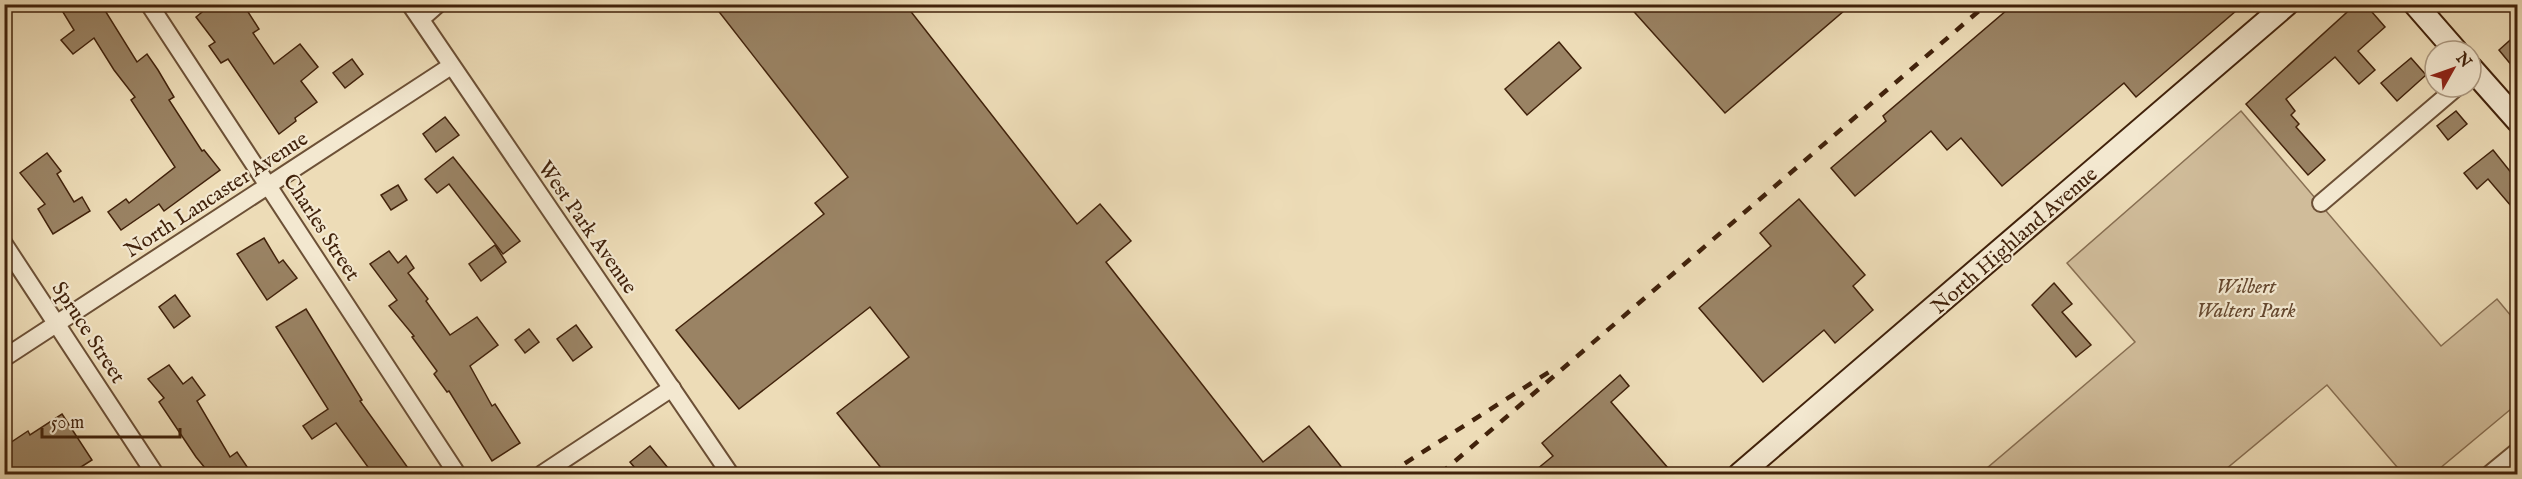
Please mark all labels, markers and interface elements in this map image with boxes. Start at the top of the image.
north arrow [2423,39,2483,99]
text: N [2450,48,2475,72]
street label: North Lancaster Avenue [120,126,314,265]
street label: West Park Avenue [531,156,643,300]
street label: North Highland Avenue [1926,161,2104,321]
street label: Charles Street [276,169,365,286]
park label: Wilbert Walters Park [2196,274,2296,325]
street label: Spruce Street [45,277,131,389]
scale bar [42,401,180,439]
text: 50 m [51,412,84,435]

